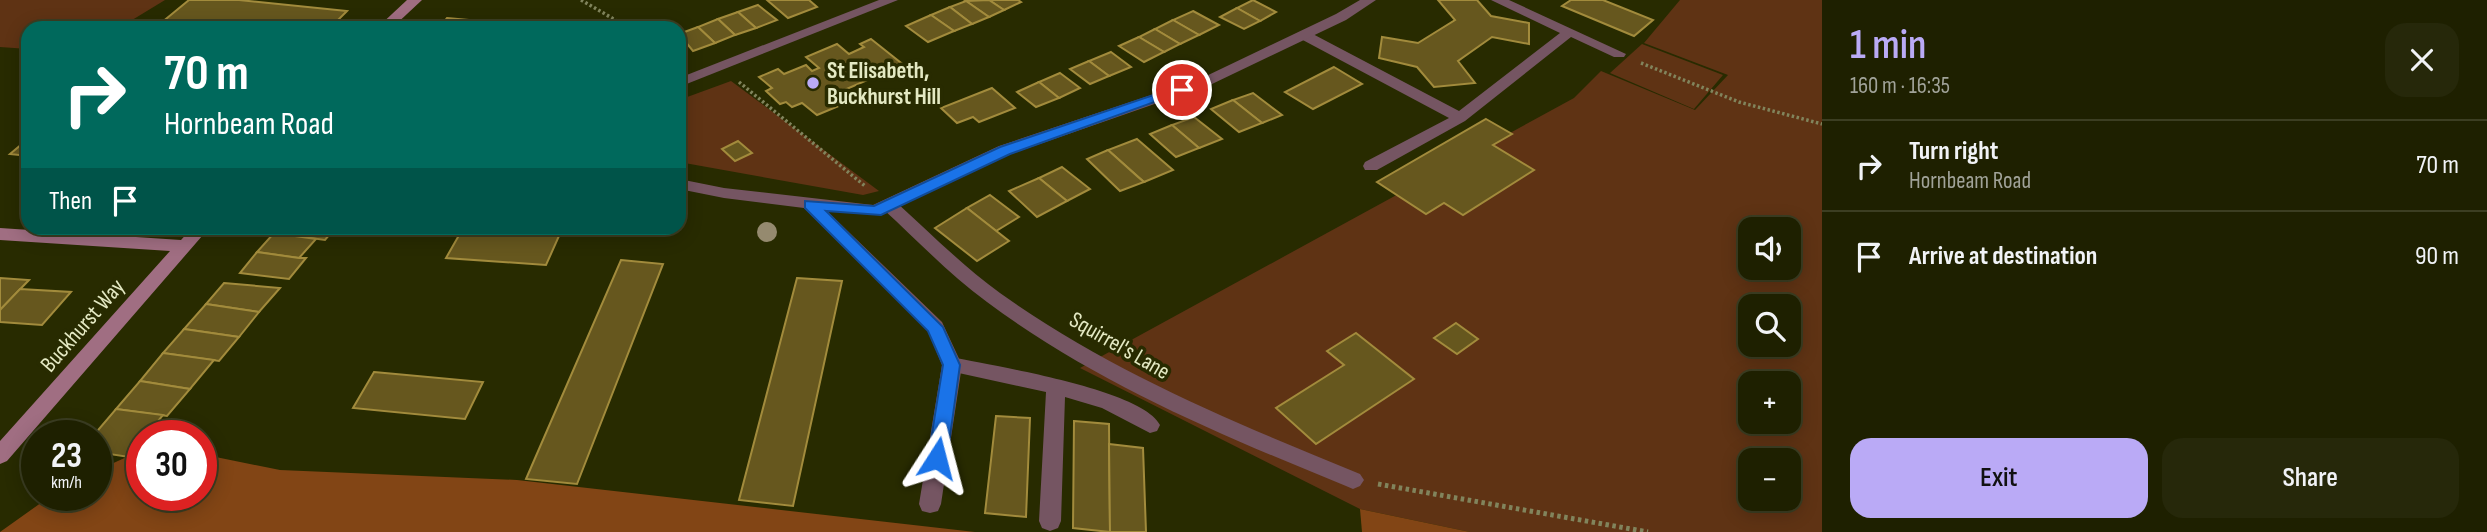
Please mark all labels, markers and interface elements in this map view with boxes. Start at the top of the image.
text: 1 min [1850,20,1926,71]
button: close [2385,23,2459,97]
text: 70 m [164,45,249,104]
icon: right [49,49,140,140]
place label: St Elisabeth, Buckhurst Hill [827,57,941,111]
pin [1152,60,1212,120]
icon: arrive [1163,71,1201,109]
text: 160 m · 16:35 [1850,72,1950,100]
marker: St Elisabeth, Buckhurst Hill [805,75,821,91]
text: Hornbeam Road [164,105,334,144]
text: Turn right [1909,136,1998,167]
icon: right [1850,147,1888,185]
text: 70 m [2416,150,2459,181]
text: Hornbeam Road [1909,167,2031,195]
icon: arrive [106,182,144,220]
text: Then [49,186,92,217]
map controls [1738,217,1801,511]
button: sound [1738,217,1801,280]
icon: arrive [1850,238,1888,276]
text: Arrive at destination [1909,241,2097,272]
text: 90 m [2415,241,2459,272]
street label: Buckhurst Way [35,273,131,378]
button: search [1738,294,1801,357]
street label: Squirrel's Lane [1064,306,1175,386]
button: + [1738,371,1801,434]
speed limit sign: 30 [126,420,217,511]
position arrow [900,421,974,495]
text: 23 [51,435,82,478]
button: Exit [1850,438,2148,518]
button: Share [2162,438,2459,518]
button: − [1738,448,1801,511]
text: km/h [51,472,82,493]

